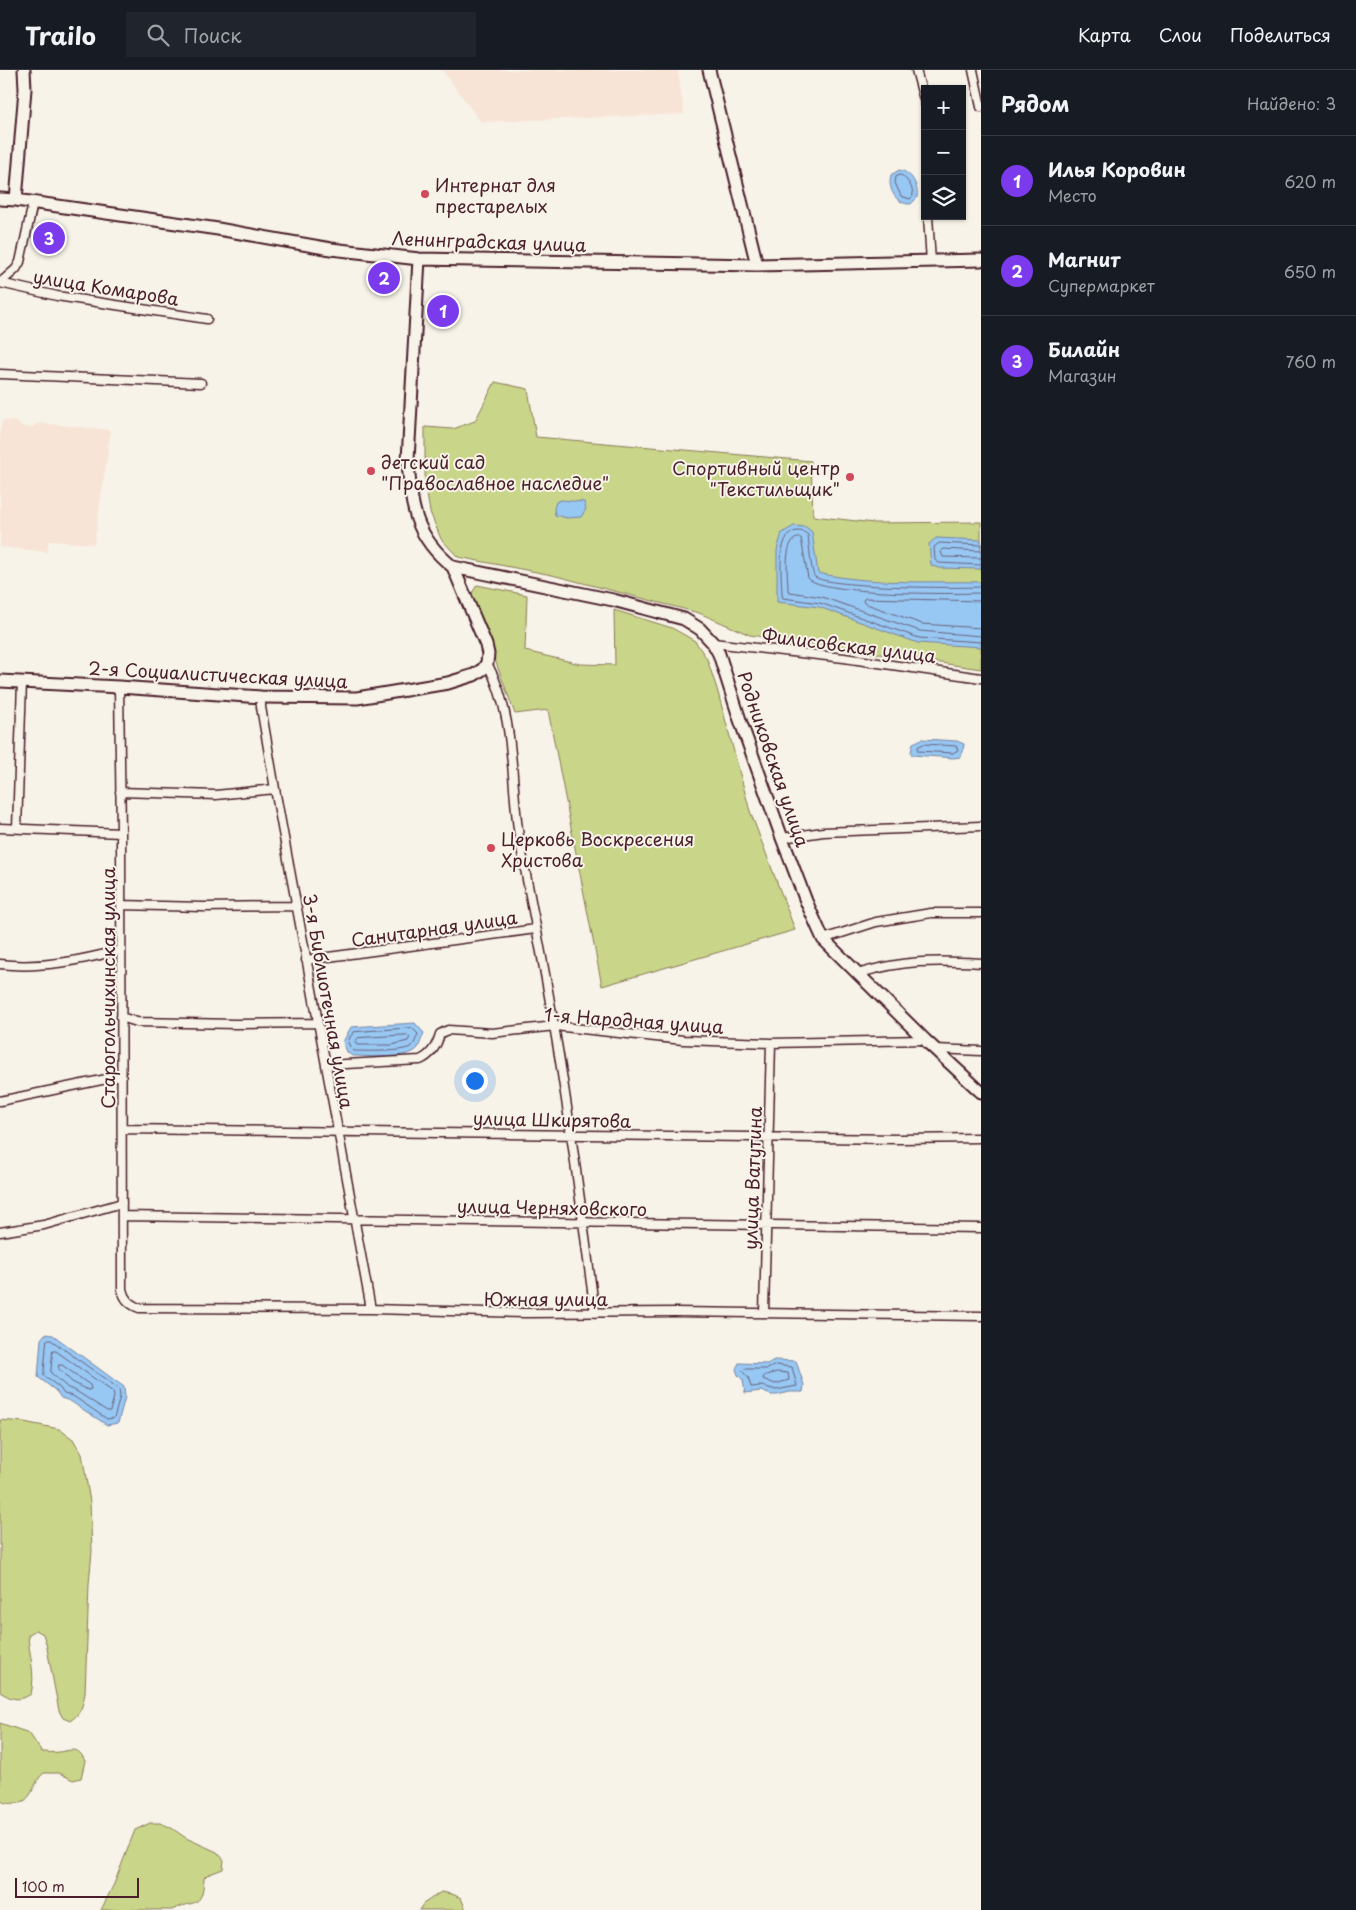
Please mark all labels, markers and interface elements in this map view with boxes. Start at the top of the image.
search box [126,12,476,57]
text: Trailo [25,17,96,53]
icon: search [144,21,172,49]
text: Поиск [184,21,242,49]
text: Карта [1078,21,1131,48]
text: Слои [1159,21,1202,48]
text: Поделиться [1230,21,1331,48]
map controls [921,85,966,220]
button: + [921,85,966,130]
text: Рядом [1001,87,1069,119]
text: Найдено: 3 [1247,91,1336,115]
button: − [921,130,966,175]
text: Илья Коровин [1048,155,1186,183]
text: 1 [1013,169,1021,193]
text: 620 m [1284,169,1336,193]
place label: Интернат для престарелых [435,171,556,219]
button: layers [921,175,966,220]
text: Место [1048,183,1097,207]
marker: Интернат для престарелых [419,188,431,200]
pin: 3 [33,219,65,257]
street label: Ленинградская улица [391,224,587,258]
text: Магнит [1048,245,1120,273]
pin: 2 [368,259,400,297]
text: 2 [1011,259,1023,283]
text: 650 m [1284,259,1336,283]
street label: улица Комарова [31,262,182,312]
text: Супермаркет [1048,273,1155,297]
pin: 1 [427,292,459,330]
text: Билайн [1048,335,1120,363]
text: 3 [1012,349,1022,373]
text: 760 m [1286,349,1336,373]
text: Магазин [1048,363,1117,387]
place label: детский сад "Православное наследие" [381,448,609,496]
place label: Спортивный центр "Текстильщик" [672,454,840,502]
marker: детский сад "Православное наследие" [365,465,377,477]
marker: Спортивный центр "Текстильщик" [844,471,856,483]
street label: Филисовская улица [760,621,938,669]
street label: 2-я Социалистическая улица [88,654,349,694]
street label: Родниковская улица [731,668,817,851]
place label: Церковь Воскресения Христова [501,825,694,873]
marker: Церковь Воскресения Христова [485,842,497,854]
street label: Старогольчихинская улица [94,867,121,1109]
street label: 3-я Библиотечная улица [297,891,361,1111]
street label: Санитарная улица [349,903,519,953]
street label: 1-я Народная улица [543,1000,725,1040]
your location [462,1068,488,1094]
street label: улица Шкирятова [473,1104,632,1134]
street label: улица Ватутина [736,1105,768,1250]
street label: улица Черняховского [457,1192,647,1222]
street label: Южная улица [484,1285,609,1312]
scale bar [15,1875,139,1898]
text: 100 m [22,1876,65,1897]

